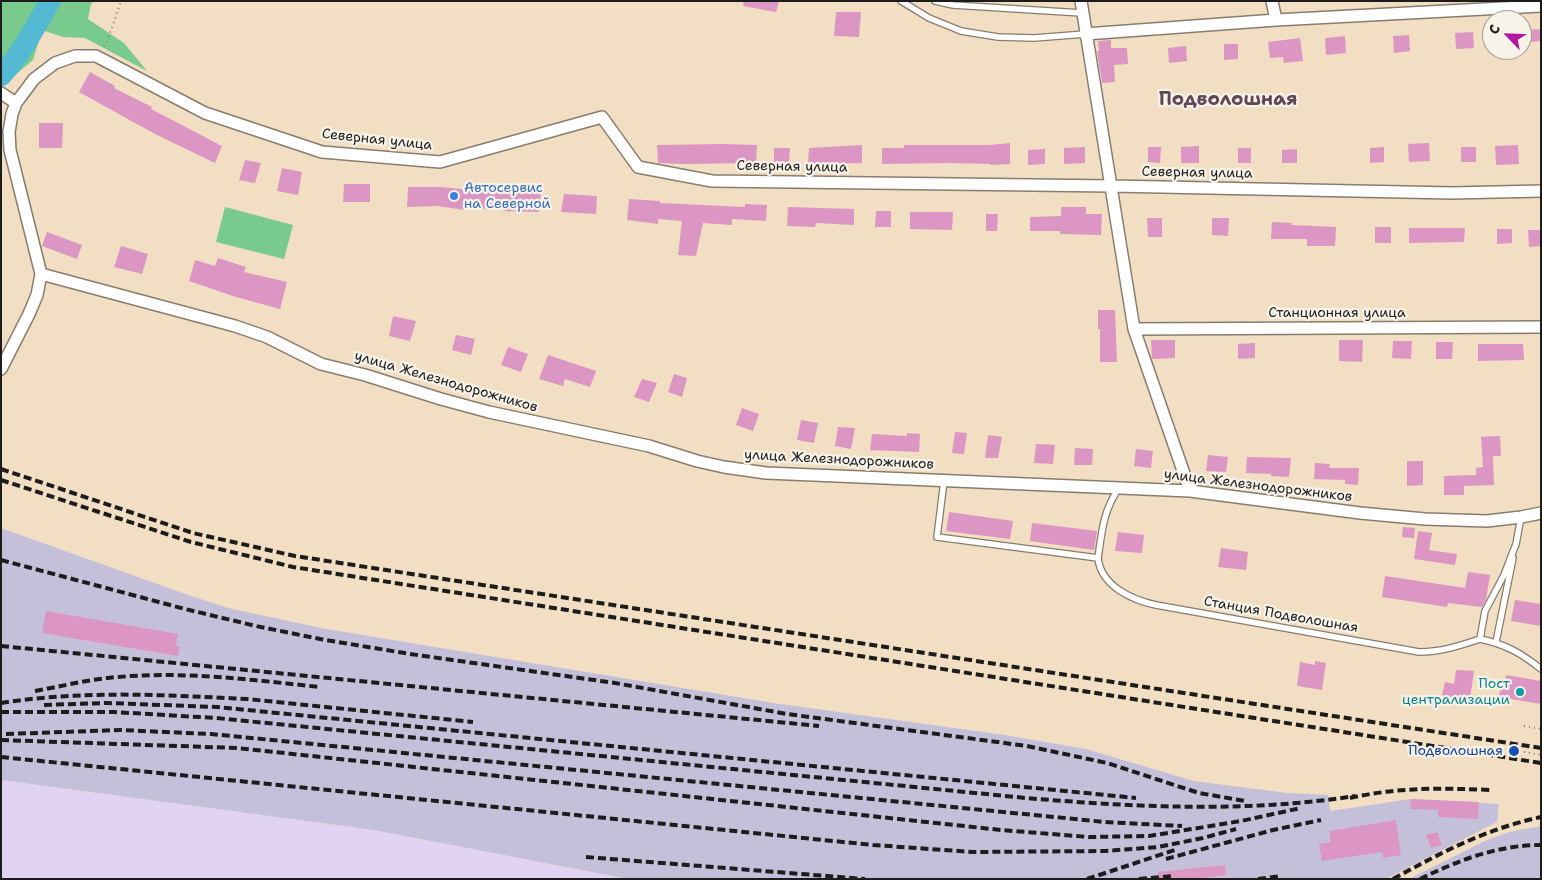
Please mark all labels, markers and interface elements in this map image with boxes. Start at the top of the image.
north arrow [1482,10,1532,60]
text: С [1484,22,1504,37]
district label: Подволошная [1159,89,1297,111]
street label: Северная улица [321,126,433,154]
street label: Северная улица [736,158,848,176]
street label: Северная улица [1141,164,1253,182]
place label: Автосервис на Северной [464,180,551,212]
marker: Автосервис на Северной [448,190,460,202]
street label: Станционная улица [1268,305,1406,321]
street label: улица Железнодорожников [352,348,540,416]
street label: улица Железнодорожников [744,447,934,473]
street label: улица Железнодорожников [1163,466,1353,506]
street label: Станция Подволошная [1203,593,1359,637]
place label: Пост централизации [1402,676,1510,709]
marker: Пост централизации [1514,686,1526,698]
place label: Подволошная [1408,743,1503,759]
marker: Подволошная [1507,744,1521,758]

